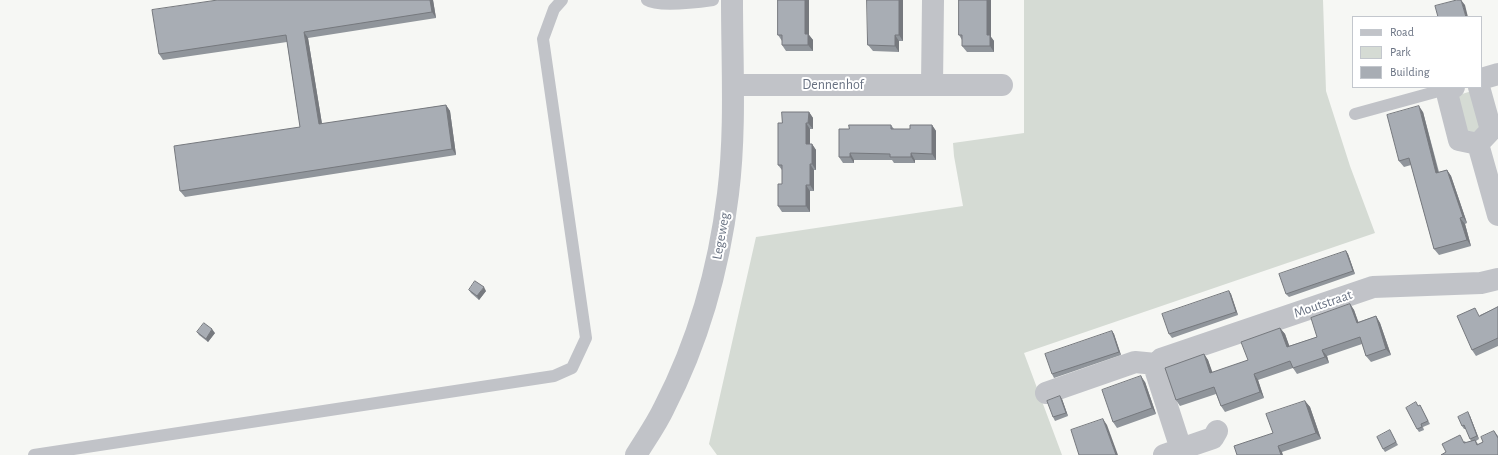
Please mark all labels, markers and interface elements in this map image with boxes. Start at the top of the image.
legend [1352,16,1482,88]
text: Road [1390,26,1414,38]
text: Park [1390,46,1411,58]
text: Building [1390,66,1430,78]
street label: Dennenhof [802,77,864,93]
street label: Legeweg [709,211,733,261]
street label: Moutstraat [1292,286,1354,322]

